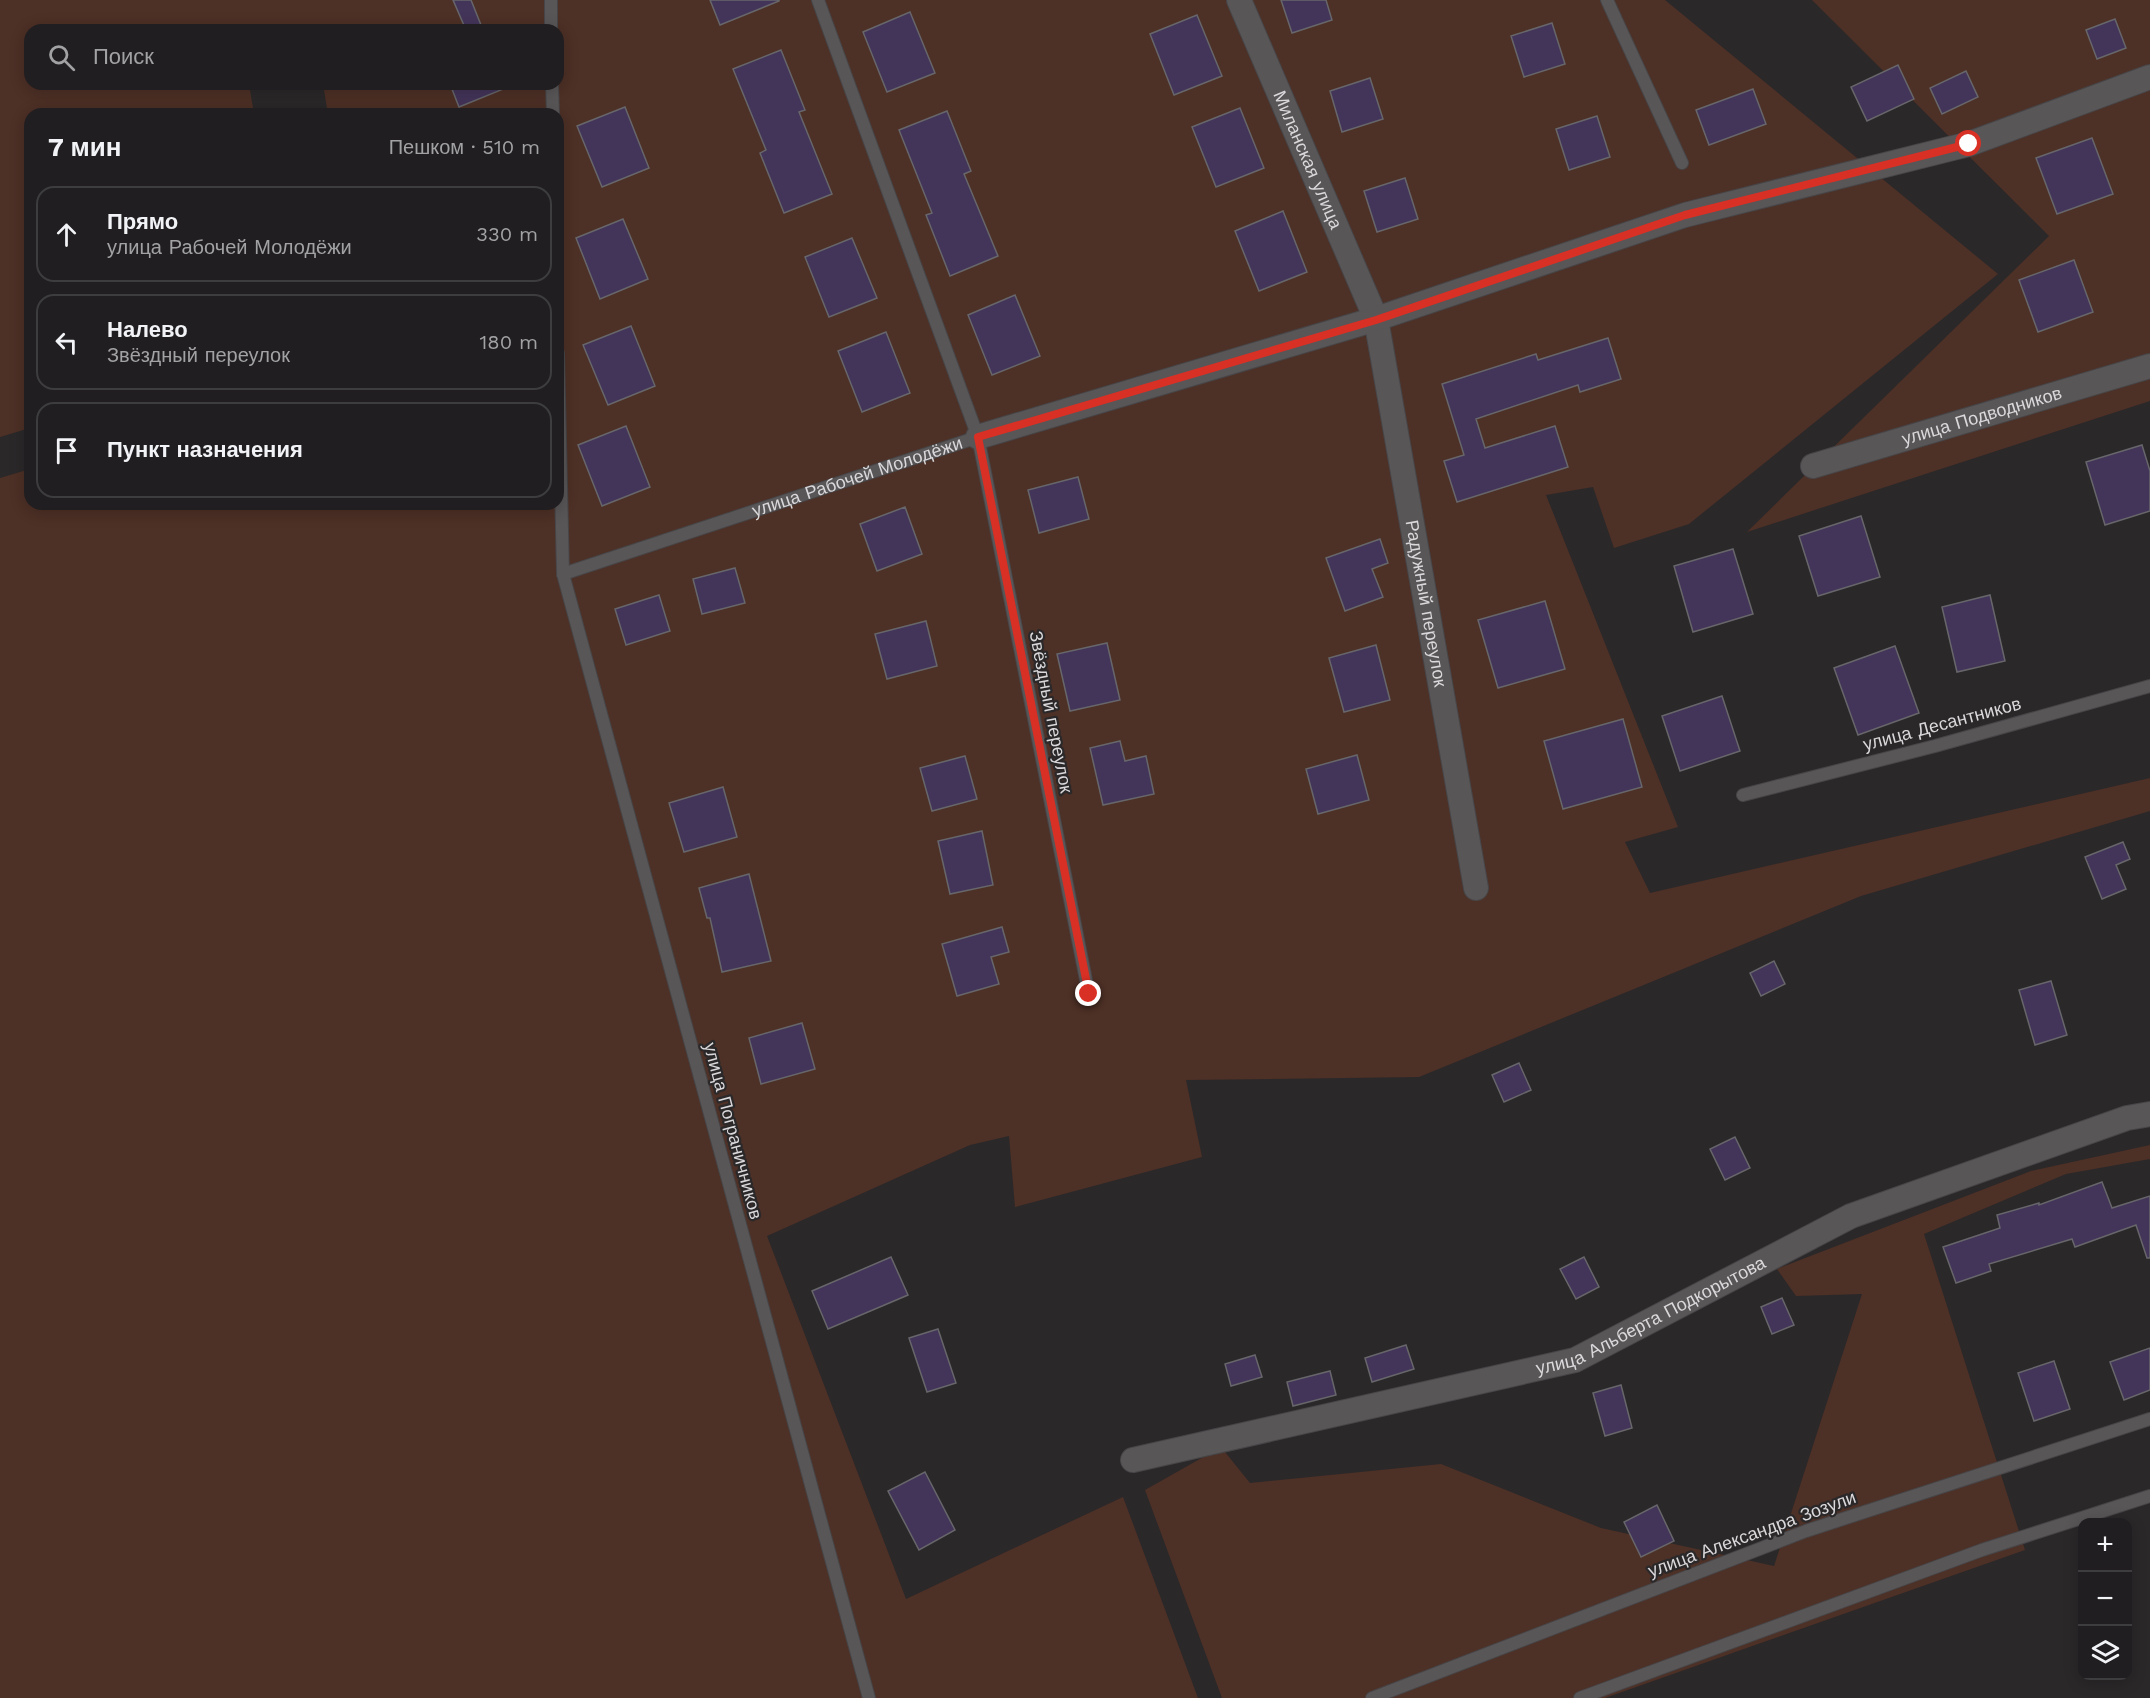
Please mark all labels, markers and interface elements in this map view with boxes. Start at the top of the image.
search box [24,24,564,90]
icon: search [45,41,78,74]
text: Поиск [93,44,154,69]
street label: Миланская улица [1269,87,1347,233]
route start [1955,130,1981,156]
text: 7 мин [48,132,122,162]
text: Пешком · 510 m [389,135,540,159]
text: Прямо [107,209,178,234]
icon: ahead [50,218,83,251]
text: 330 m [476,222,538,246]
text: улица Рабочей Молодёжи [107,235,352,259]
text: Налево [107,317,188,342]
icon: left [50,326,83,359]
text: 180 m [480,330,538,354]
text: Звёздный переулок [107,343,290,367]
street label: улица Подводников [1899,382,2064,449]
street label: улица Рабочей Молодёжи [749,432,965,521]
icon: arrive [50,434,83,467]
text: Пункт назначения [107,437,303,462]
street label: Радужный переулок [1402,518,1451,689]
street label: Звёздный переулок [1025,629,1078,795]
street label: улица Десантников [1861,692,2023,755]
route end [1075,980,1101,1006]
street label: улица Пограничников [700,1040,767,1222]
street label: улица Альберта Подкорытова [1534,1251,1770,1379]
street label: улица Александра Зозули [1645,1486,1859,1581]
map controls [2078,1518,2132,1680]
button: + [2078,1518,2132,1572]
button: − [2078,1572,2132,1626]
button: layers [2078,1626,2132,1680]

